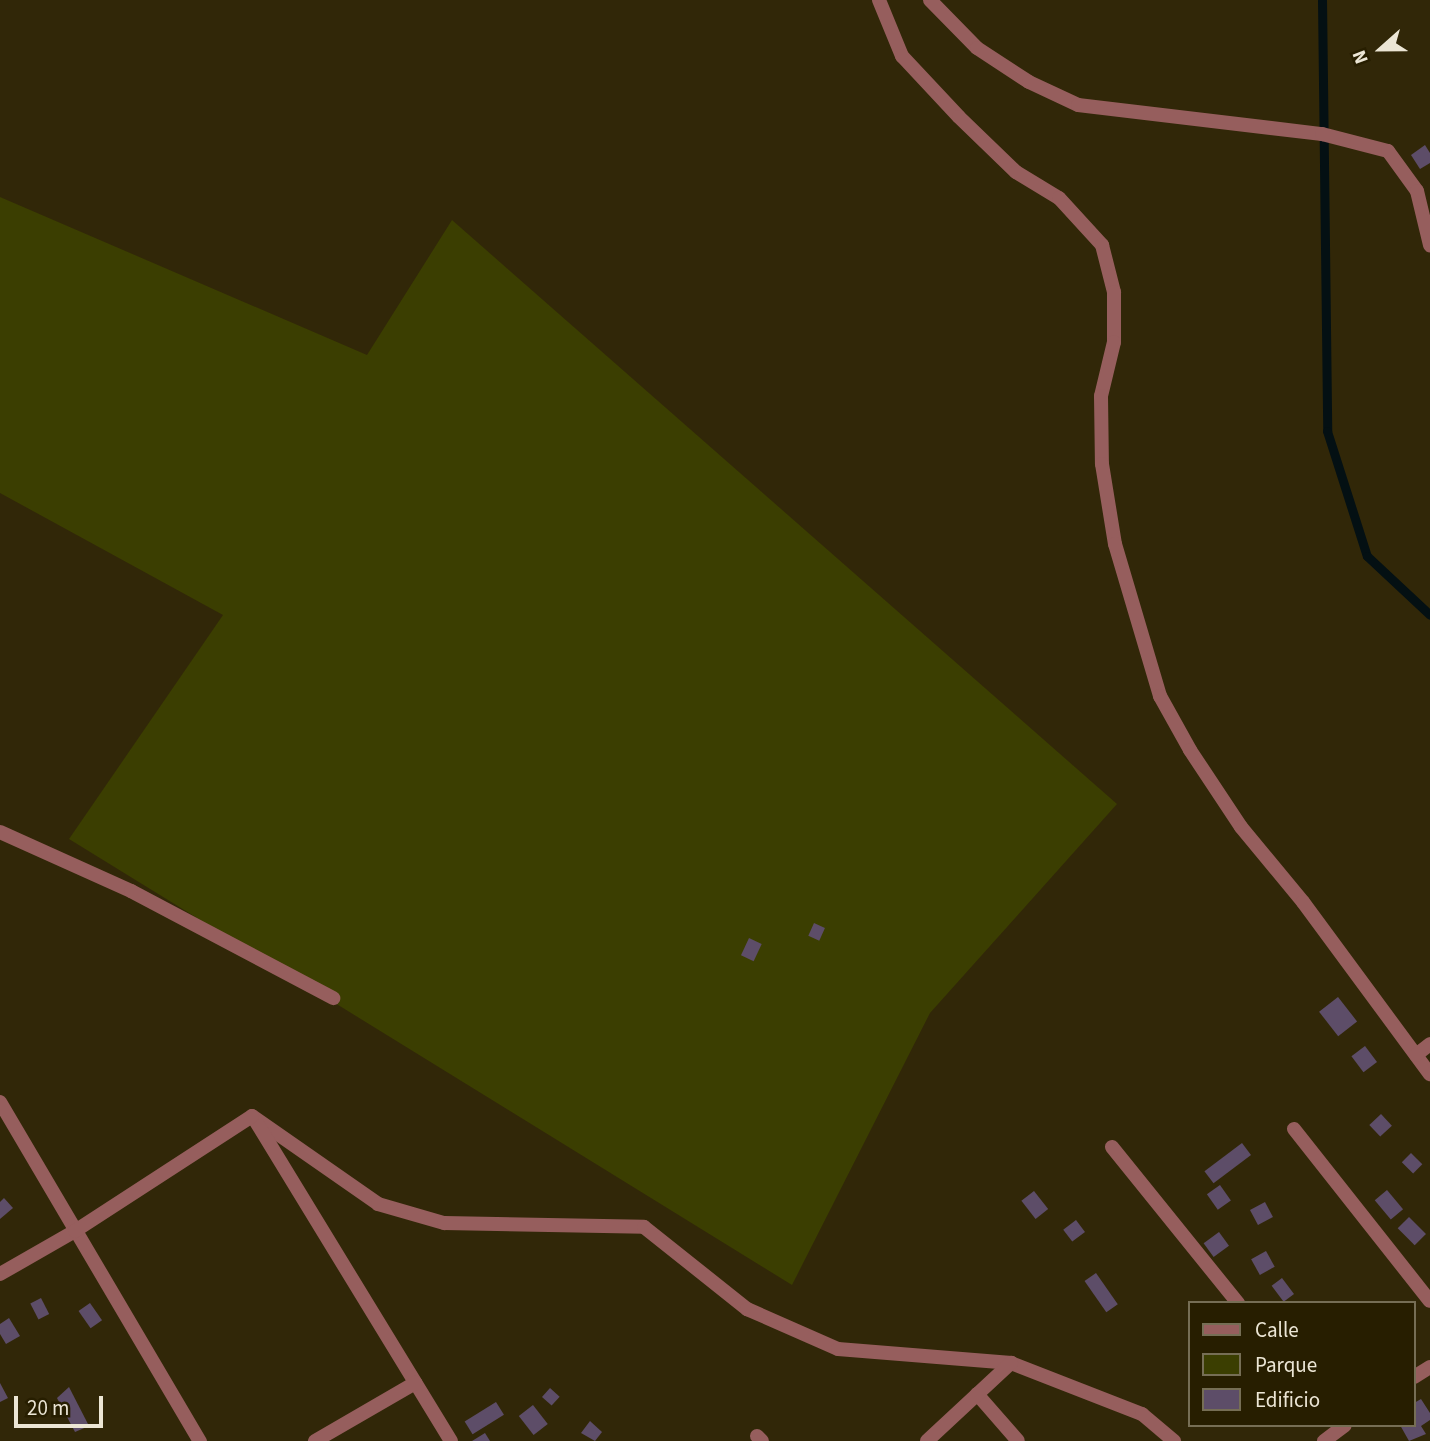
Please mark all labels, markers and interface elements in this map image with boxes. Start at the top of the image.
north arrow [1346,14,1416,84]
text: N [1346,46,1376,67]
legend [1188,1301,1416,1427]
text: Calle [1255,1315,1299,1345]
text: Parque [1255,1350,1317,1380]
scale bar [18,1382,107,1426]
text: Edificio [1255,1385,1320,1415]
text: 20 m [27,1393,69,1423]

